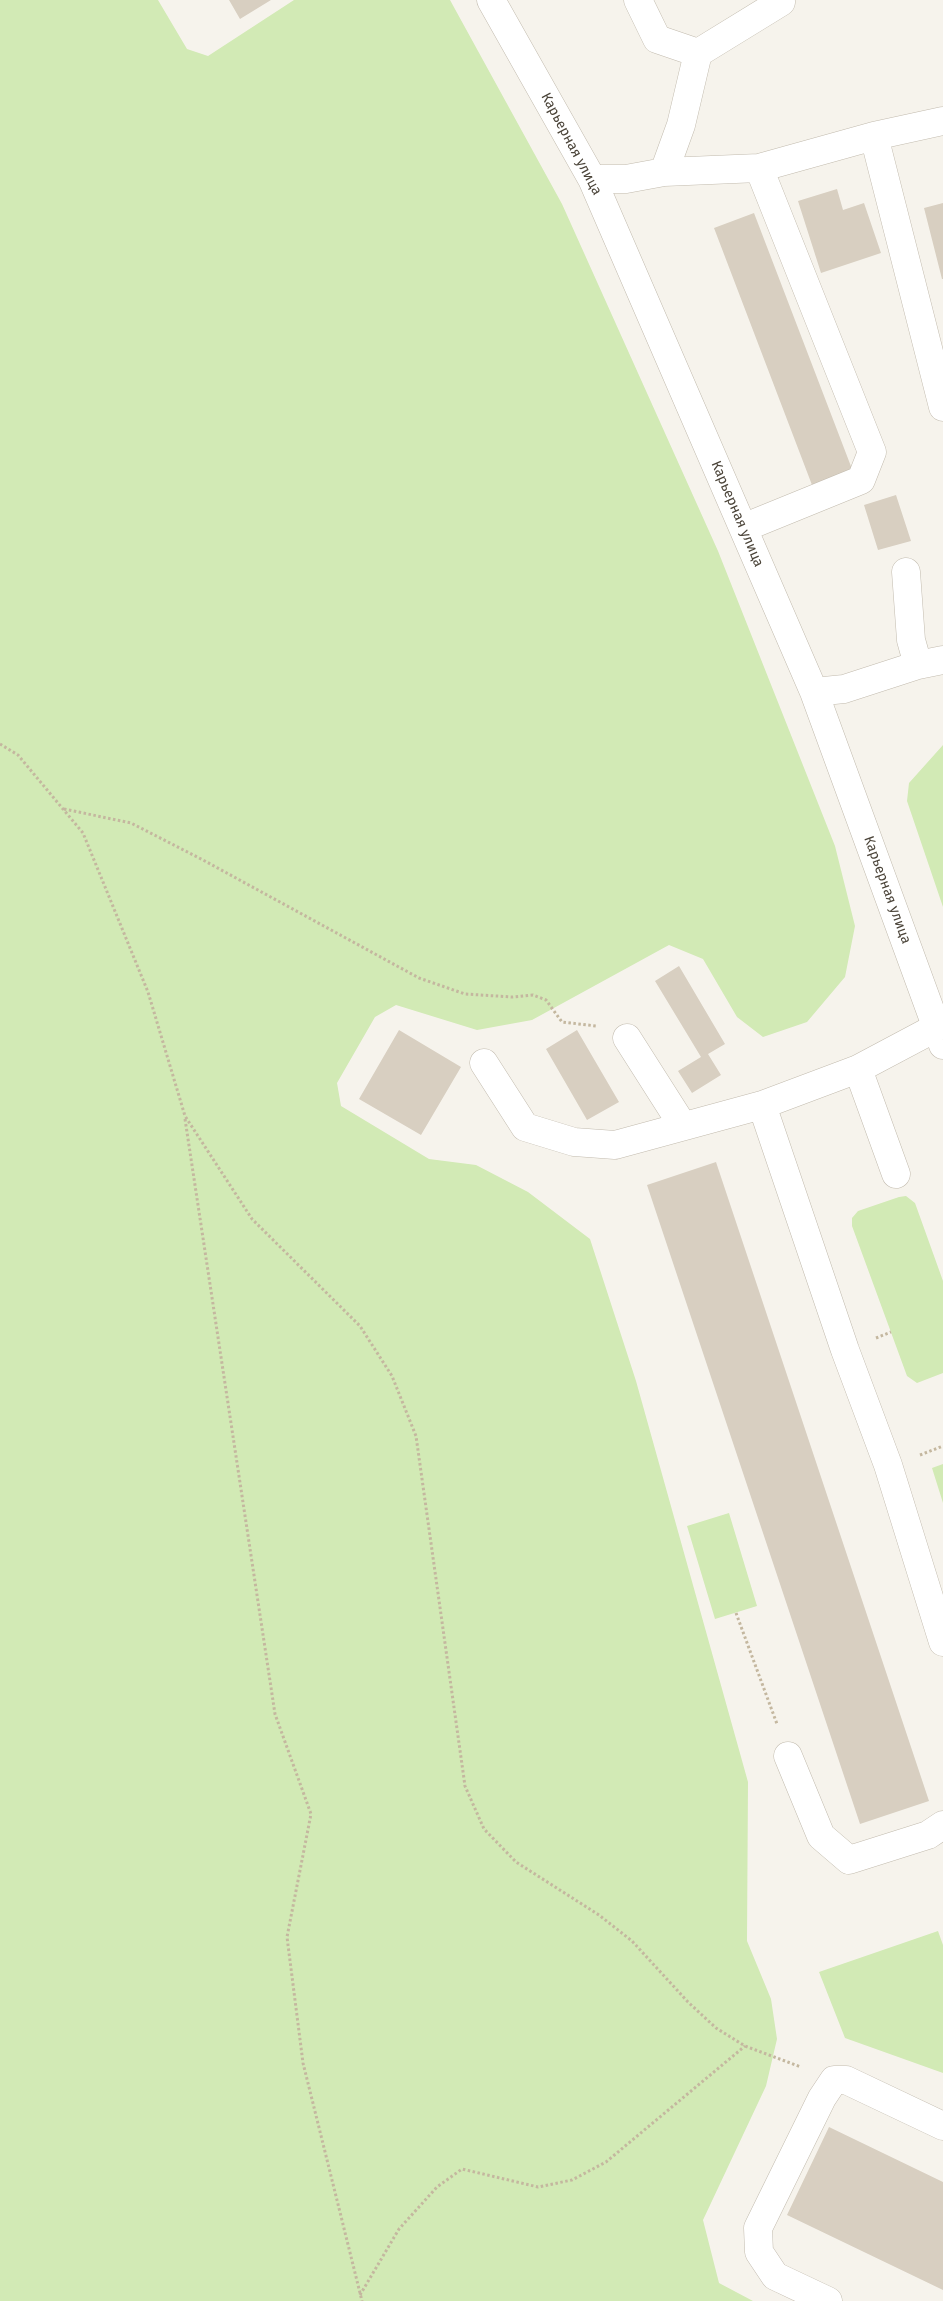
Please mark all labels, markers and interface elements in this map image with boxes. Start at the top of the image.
street label: Карьерная улица [537,90,605,198]
street label: Карьерная улица [707,458,767,570]
street label: Карьерная улица [860,834,914,946]

